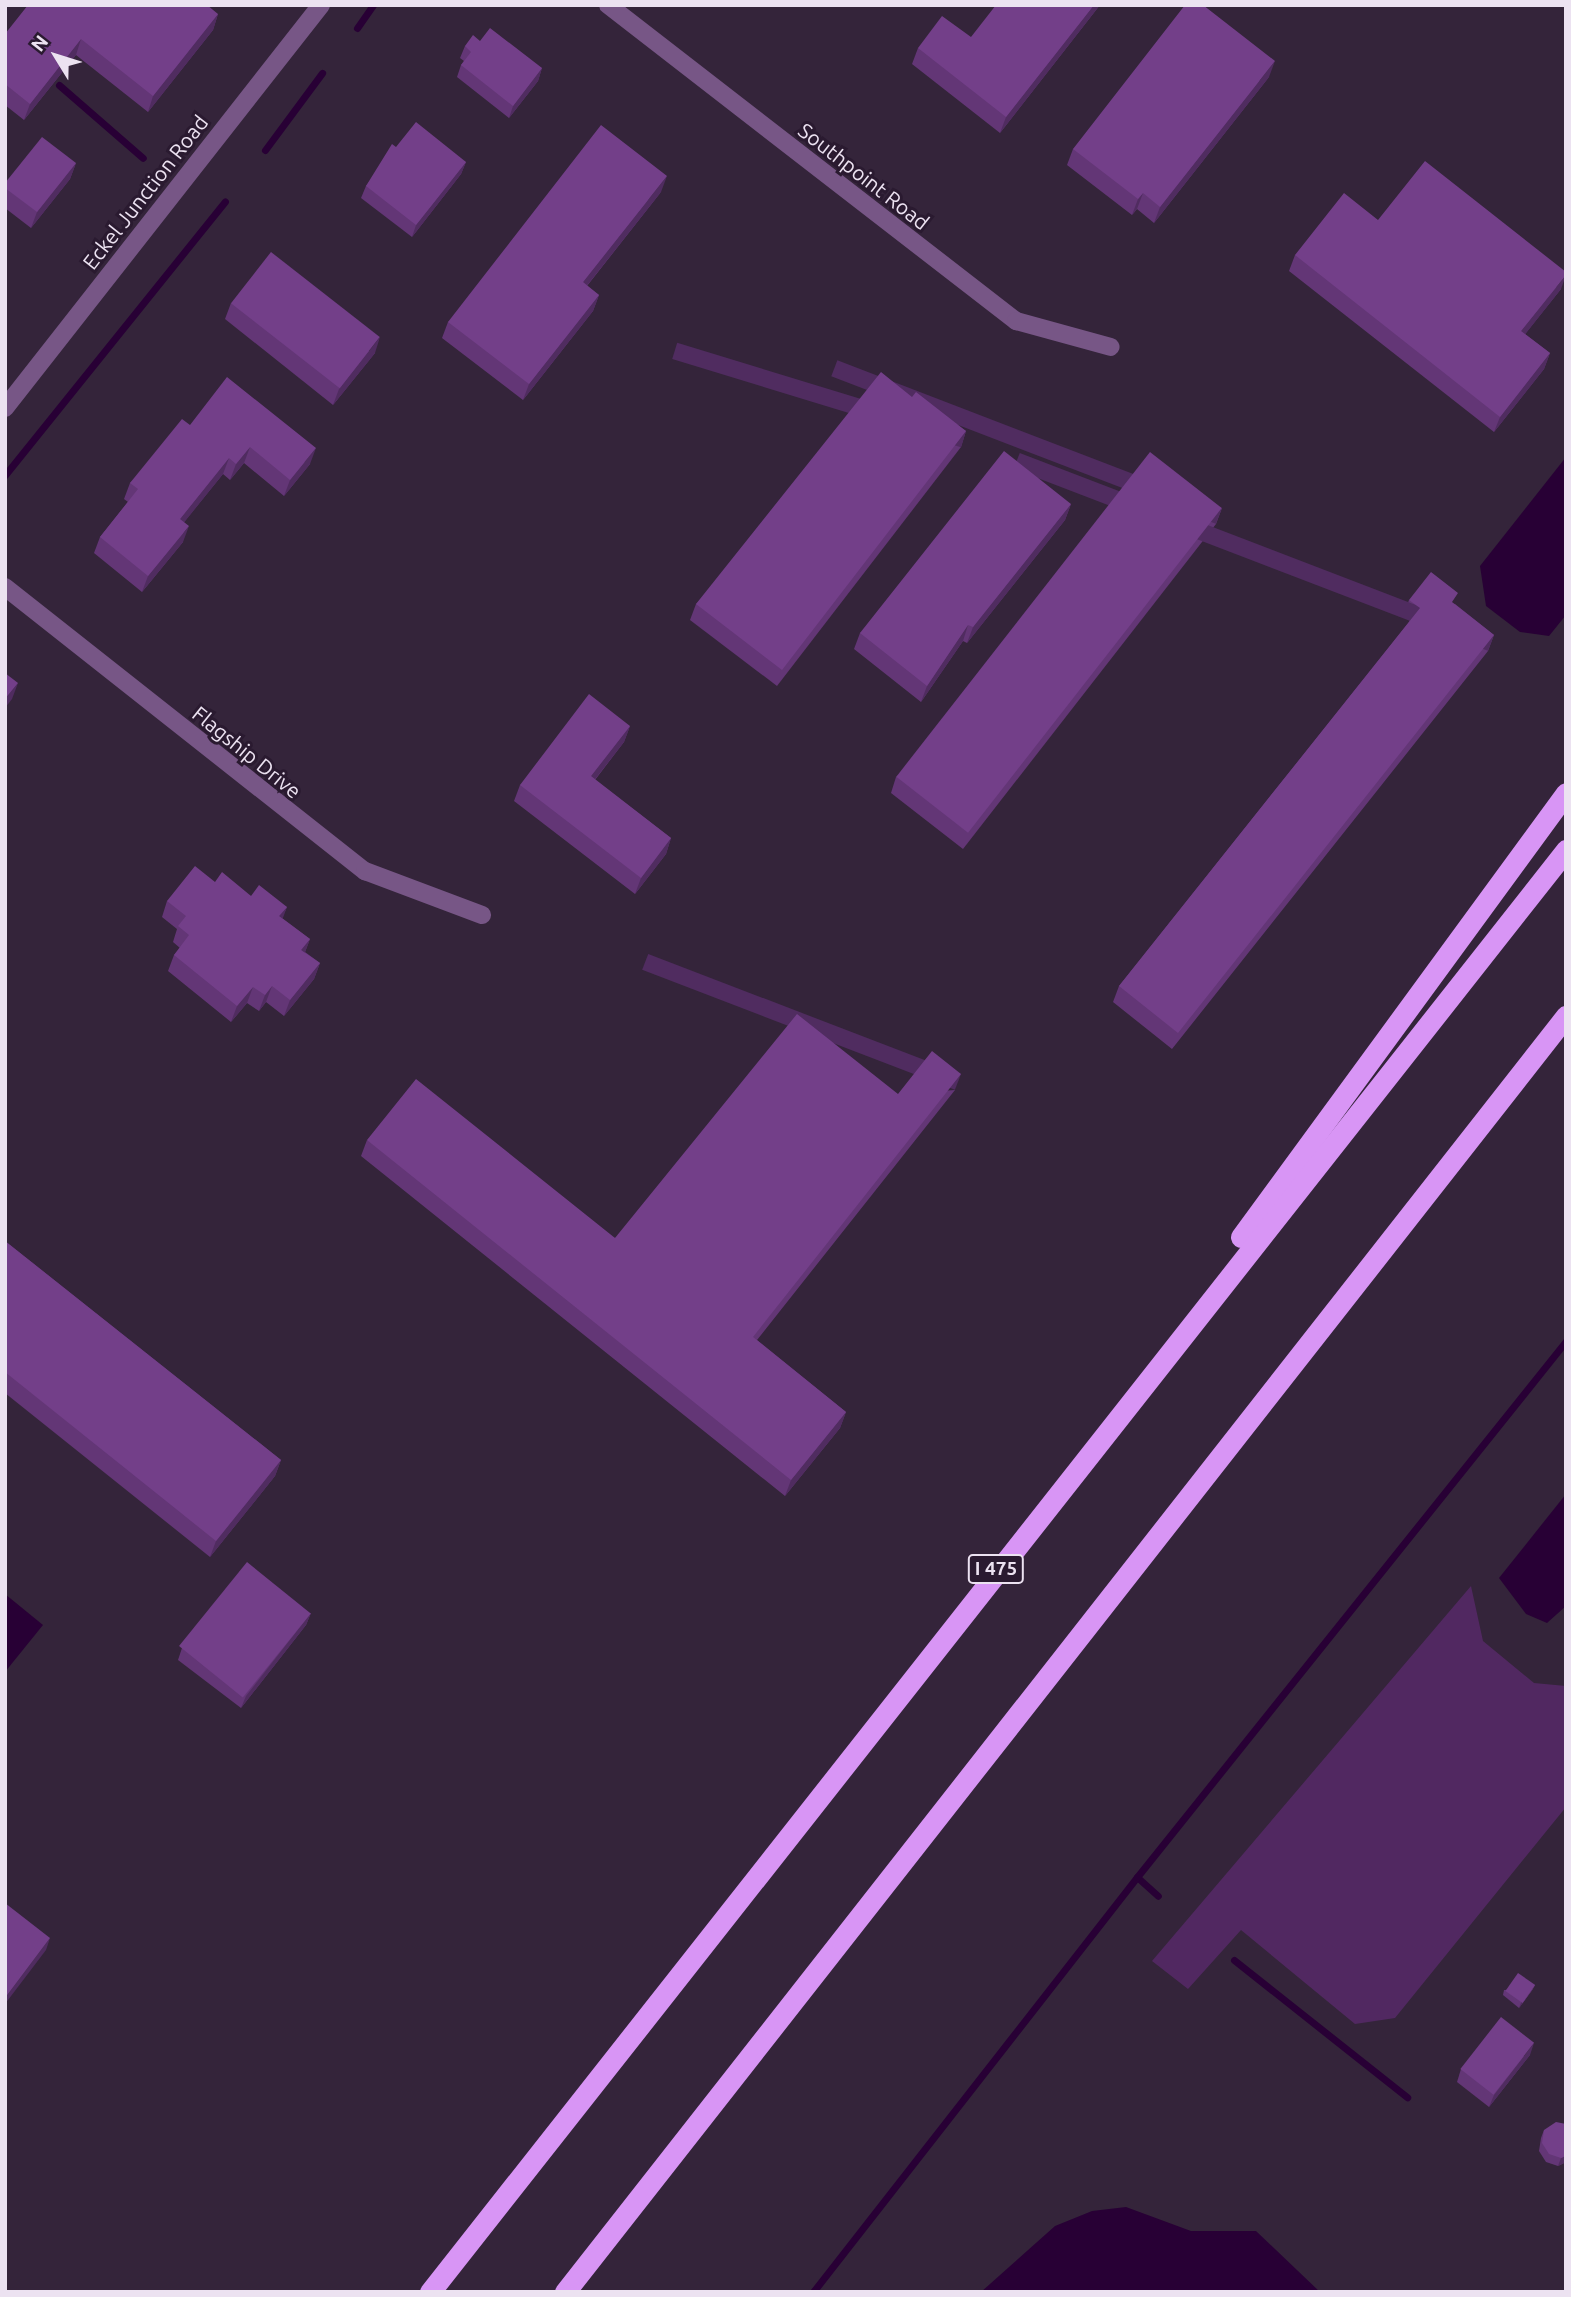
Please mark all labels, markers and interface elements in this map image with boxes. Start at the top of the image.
north arrow [21,21,91,91]
text: N [26,31,52,55]
street label: Eckel Junction Road [77,110,213,274]
street label: Southpoint Road [794,117,934,235]
street label: Flagship Drive [188,701,306,803]
road number: I 475 [966,1554,1026,1584]

